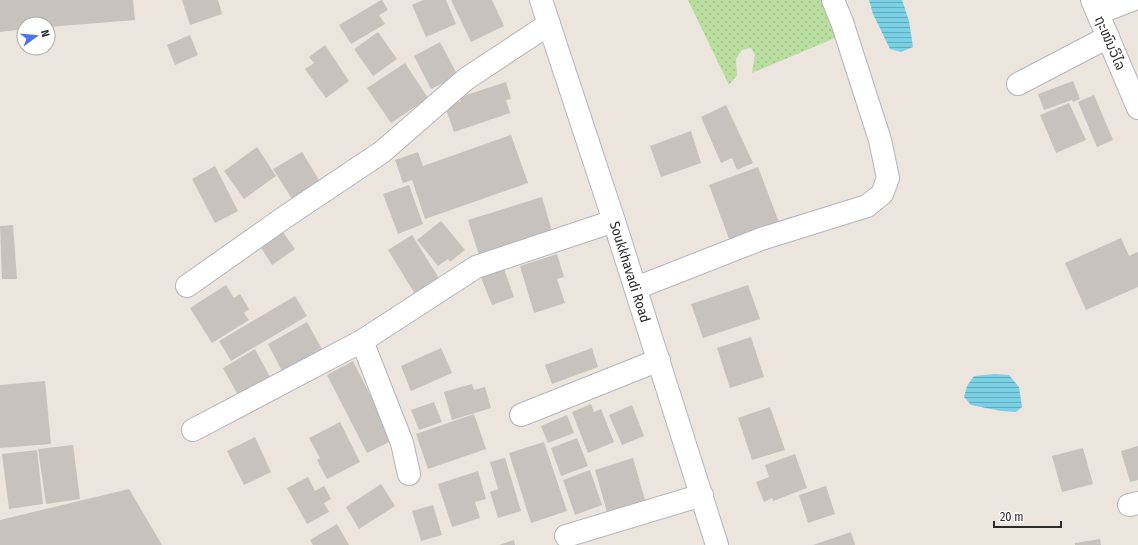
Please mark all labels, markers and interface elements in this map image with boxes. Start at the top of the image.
street label: ຖະໜົນວິໄລ [1091,13,1129,73]
north arrow [16,16,56,56]
text: N [38,28,52,38]
street label: Soukkhavadi Road [606,219,654,324]
scale bar [994,503,1061,529]
text: 20 m [1000,510,1024,524]

